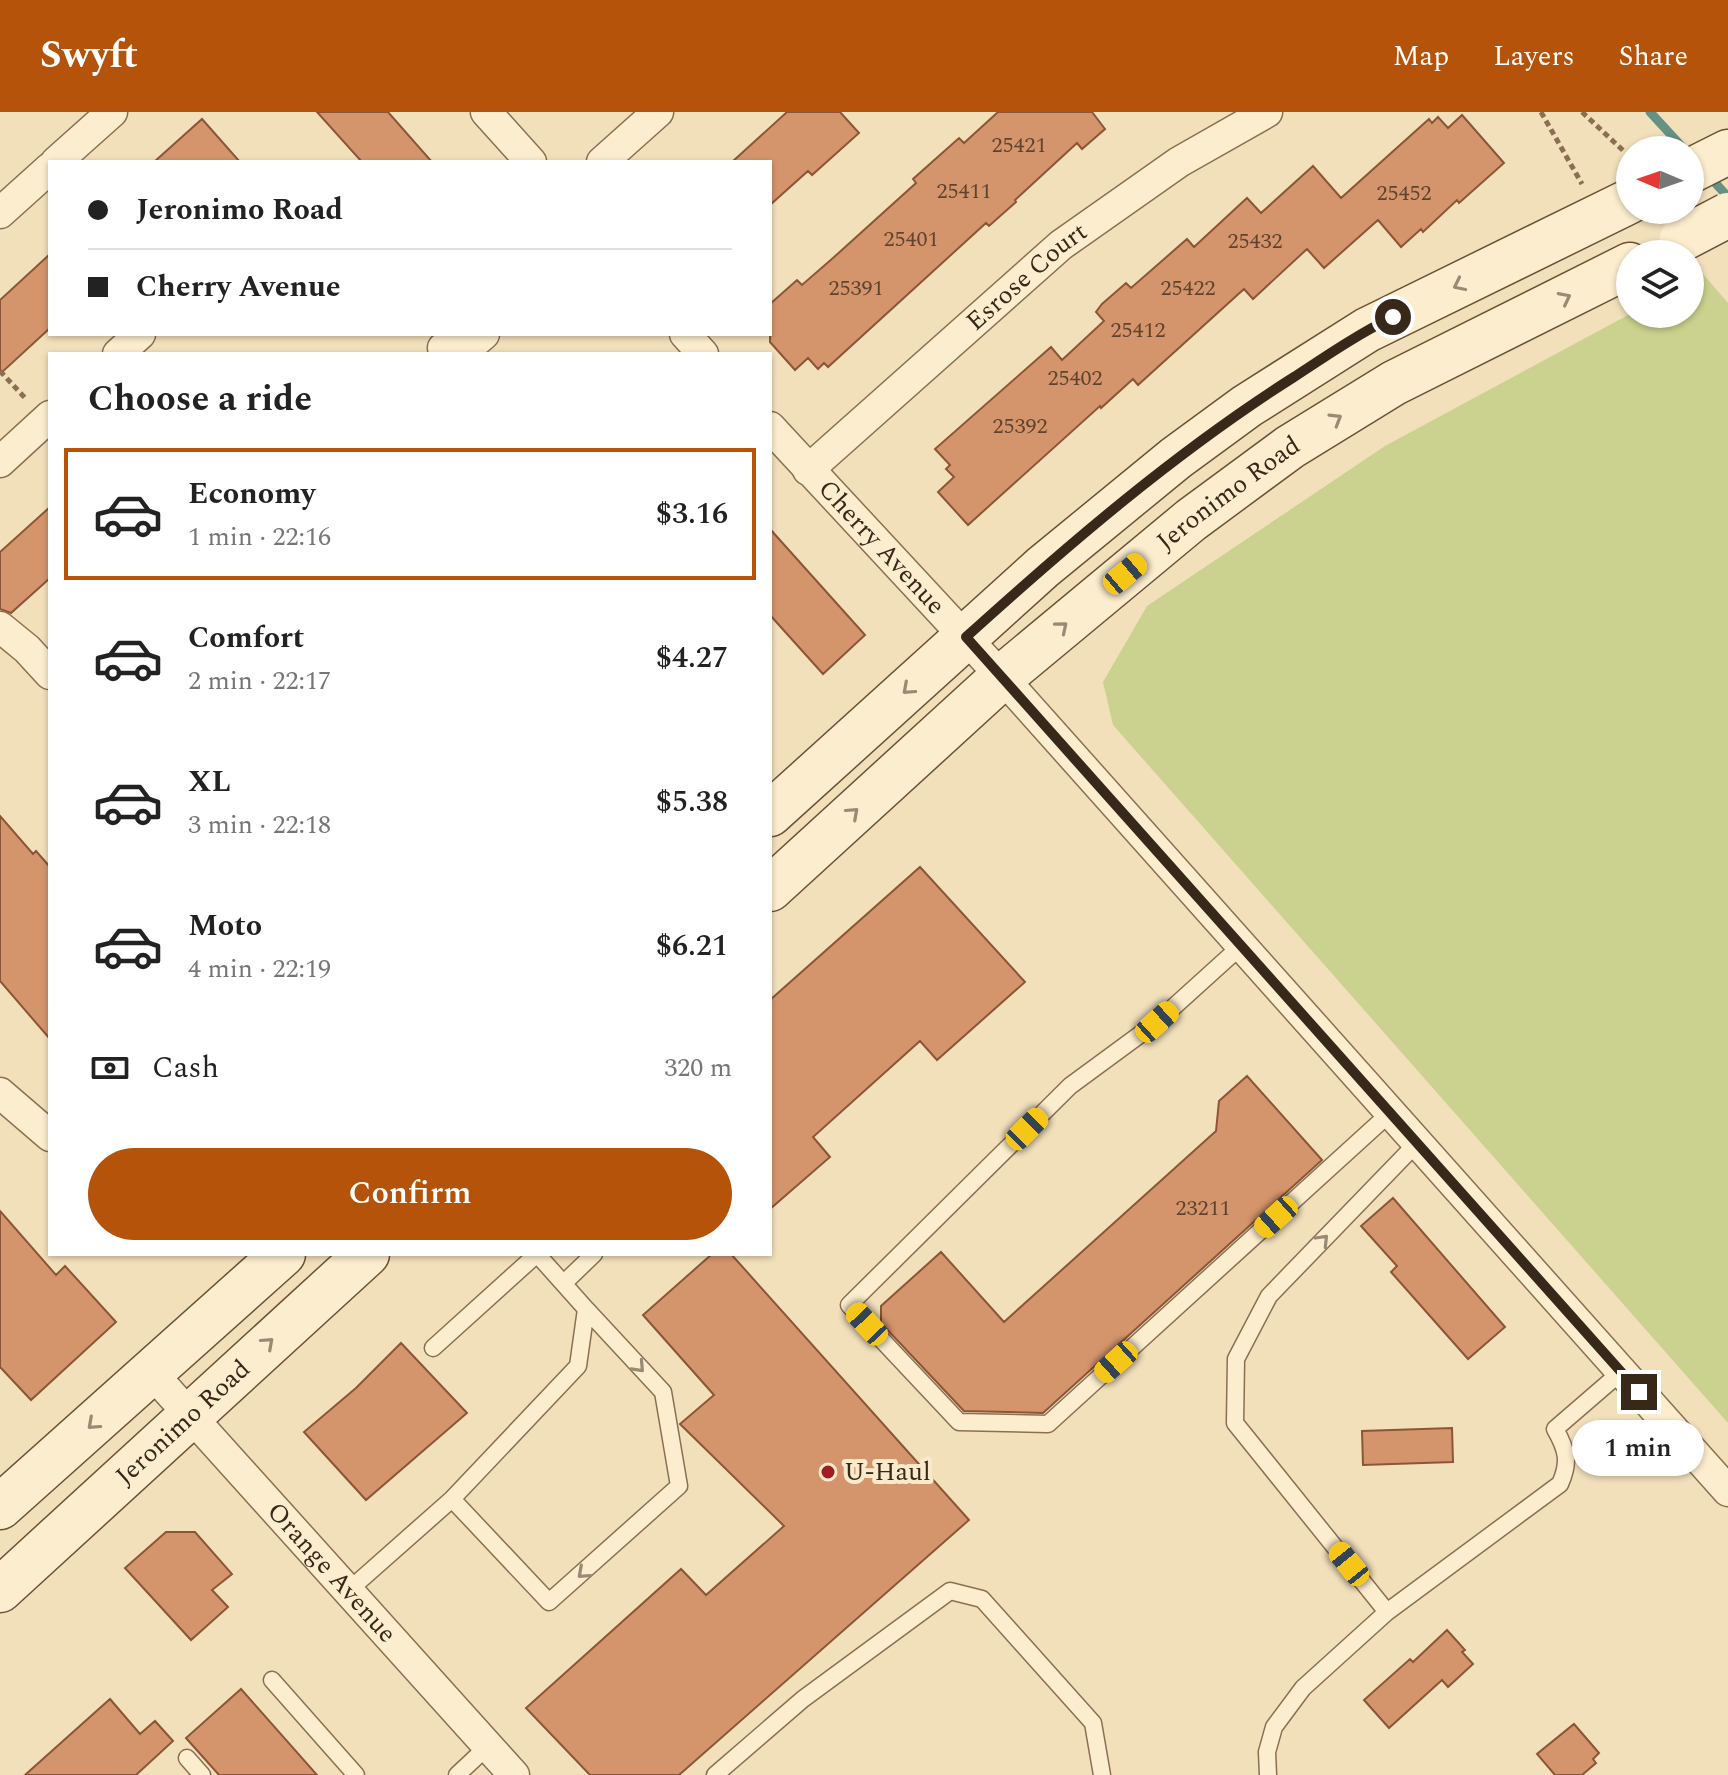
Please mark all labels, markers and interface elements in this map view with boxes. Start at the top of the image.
text: Swyft [40,27,138,85]
text: Map [1393,35,1449,78]
text: Layers [1493,35,1575,78]
text: Share [1619,35,1688,78]
house number: 25421 [991,129,1047,162]
north arrow [1616,136,1704,224]
map controls [1616,136,1704,328]
house number: 25411 [936,175,992,208]
house number: 25452 [1376,177,1432,210]
text: Jeronimo Road [136,187,343,233]
street label: Esrose Court [957,212,1096,341]
house number: 25401 [883,223,939,256]
house number: 25432 [1227,225,1283,258]
button: layers [1616,240,1704,328]
text: Cherry Avenue [136,264,341,310]
house number: 25391 [828,272,884,305]
house number: 25422 [1160,272,1216,305]
one-way arrow [1453,275,1468,291]
one-way arrow [1557,292,1572,307]
route start [1375,299,1411,335]
house number: 25412 [1110,314,1166,347]
house number: 25402 [1047,362,1103,395]
text: Choose a ride [88,372,312,427]
house number: 25392 [992,410,1048,443]
one-way arrow [1327,414,1342,429]
street label: Jeronimo Road [1148,425,1308,561]
text: Economy [188,471,315,517]
street label: Cherry Avenue [808,471,955,624]
icon: car [92,478,164,550]
text: $3.16 [656,491,728,537]
text: 1 min · 22:16 [188,517,331,557]
car [1099,549,1151,599]
text: Comfort [188,615,304,661]
icon: car [92,622,164,694]
one-way arrow [1052,622,1067,637]
text: $4.27 [656,635,728,681]
text: 2 min · 22:17 [188,661,331,701]
one-way arrow [903,680,917,695]
text: XL [188,759,231,805]
icon: car [92,766,164,838]
text: $5.38 [656,779,728,825]
text: 3 min · 22:18 [188,805,331,845]
one-way arrow [843,809,858,823]
text: Moto [188,903,262,949]
icon: car [92,910,164,982]
text: $6.21 [656,923,728,969]
text: 4 min · 22:19 [188,949,331,989]
car [1131,997,1183,1047]
text: Cash [152,1045,219,1091]
icon: cash [88,1046,132,1090]
text: 320 m [664,1048,732,1088]
car [1002,1104,1052,1154]
button: Confirm [88,1148,732,1240]
house number: 23211 [1175,1192,1231,1225]
car [1250,1192,1302,1242]
one-way arrow [1314,1235,1329,1249]
car [842,1298,892,1350]
car [1090,1337,1142,1387]
one-way arrow [259,1339,274,1353]
street label: Jeronimo Road [106,1350,260,1495]
one-way arrow [630,1357,644,1372]
route end [1621,1374,1657,1410]
one-way arrow [87,1414,102,1428]
callout: 1 min [1573,1420,1705,1476]
text: 1 min [1604,1428,1672,1468]
place label: U-Haul [844,1452,931,1492]
marker: U-Haul [819,1463,837,1481]
street label: Orange Avenue [257,1493,406,1652]
car [1325,1538,1373,1590]
one-way arrow [577,1563,592,1577]

